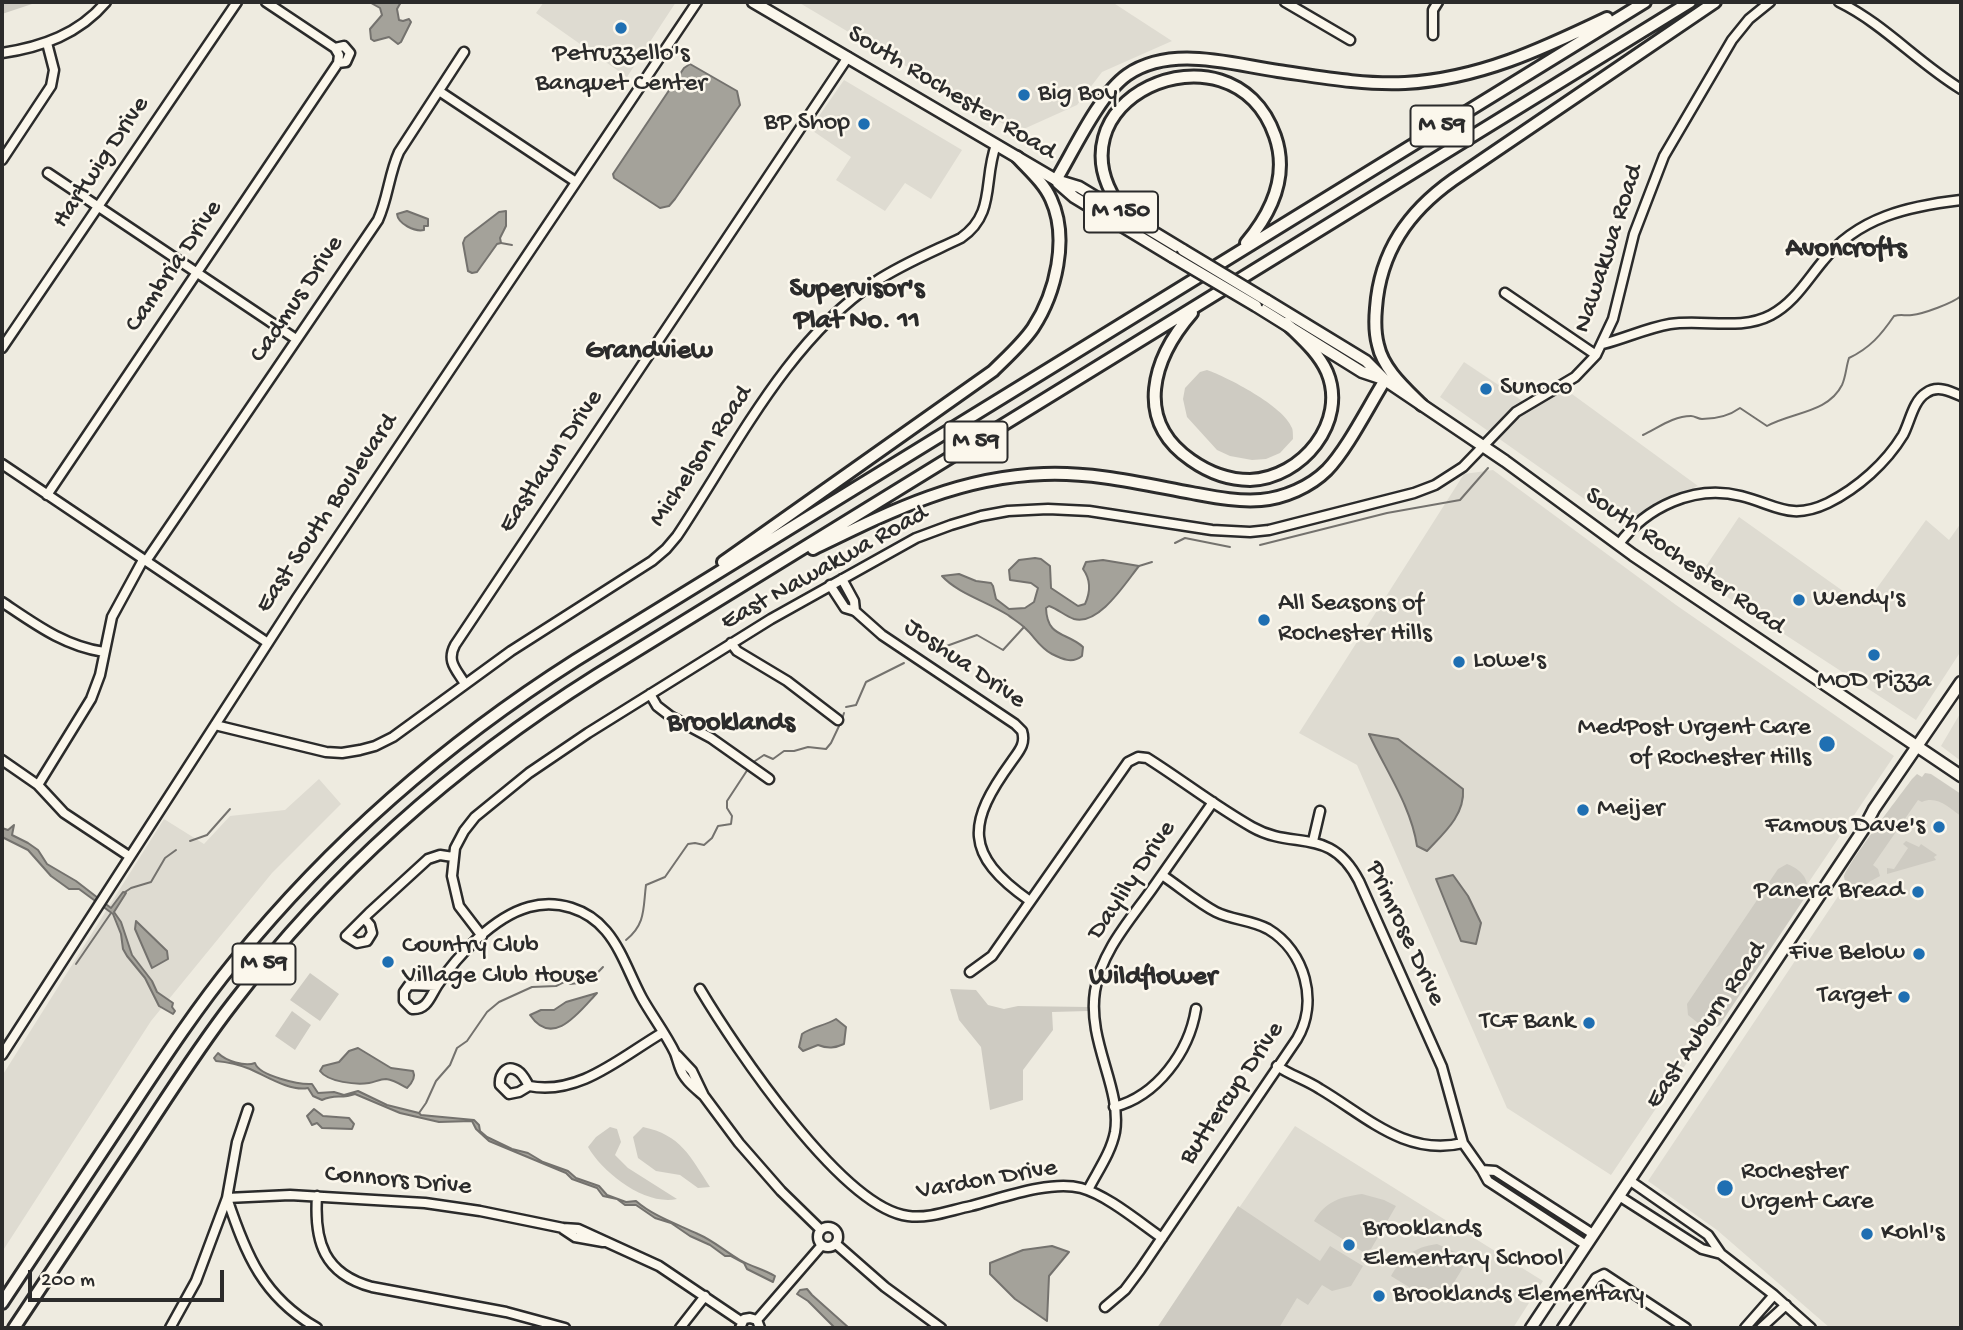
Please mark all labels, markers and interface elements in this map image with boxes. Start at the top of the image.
street label: South Rochester Road [841,19,1061,169]
marker: Petruzzello's Banquet Center [613,20,629,36]
place label: Petruzzello's Banquet Center [535,39,707,100]
place label: Big Boy [1038,79,1117,111]
marker: Big Boy [1016,87,1032,103]
street label: Hartwig Drive [46,91,158,235]
road number: M 59 [1410,106,1474,146]
place label: BP Shop [764,108,850,140]
marker: BP Shop [856,116,872,132]
street label: Nawakwa Road [1568,161,1652,337]
road number: M 150 [1084,192,1158,232]
street label: Cambria Drive [119,195,231,339]
street label: Cadmus Drive [244,230,352,370]
district label: Avoncrofts [1786,234,1906,268]
district label: Supervisor's Plat No. 11 [790,274,924,340]
district label: Grandview [585,336,713,370]
place label: Sunoco [1500,373,1572,405]
street label: Michelson Road [643,380,761,534]
marker: Sunoco [1478,381,1494,397]
street label: Eastlawn Drive [493,384,611,540]
street label: East South Boulevard [250,408,406,620]
road number: M 59 [944,422,1007,462]
street label: South Rochester Road [1578,481,1790,643]
street label: East Nawakwa Road [716,499,934,639]
place label: Wendy's [1813,584,1905,616]
place label: All Seasons of Rochester Hills [1278,589,1432,650]
marker: Wendy's [1791,592,1807,608]
marker: All Seasons of Rochester Hills [1256,612,1272,628]
street label: Joshua Drive [897,613,1031,717]
place label: Lowe's [1473,646,1546,678]
marker: MOD Pizza [1866,647,1882,663]
marker: Lowe's [1451,654,1467,670]
place label: MOD Pizza [1817,666,1931,698]
district label: Brooklands [667,708,795,742]
place label: MedPost Urgent Care of Rochester Hills [1577,713,1811,774]
marker: MedPost Urgent Care of Rochester Hills [1817,734,1837,754]
place label: Meijer [1597,794,1664,826]
marker: Meijer [1575,802,1591,818]
place label: Famous Dave's [1765,811,1925,843]
street label: Daylily Drive [1082,816,1184,946]
marker: Famous Dave's [1931,819,1947,835]
street label: Primrose Drive [1357,857,1451,1011]
place label: Panera Bread [1754,876,1904,908]
marker: Panera Bread [1910,884,1926,900]
place label: Country Club Village Club House [402,931,598,992]
street label: East Auburn Road [1640,936,1774,1116]
place label: Five Below [1789,938,1905,970]
road number: M 59 [232,944,296,984]
marker: Five Below [1911,946,1927,962]
marker: Country Club Village Club House [380,954,396,970]
district label: Wildflower [1089,962,1217,996]
place label: Target [1818,981,1890,1013]
marker: Target [1896,989,1912,1005]
place label: TCF Bank [1480,1007,1575,1039]
marker: TCF Bank [1581,1015,1597,1031]
street label: Buttercup Drive [1174,1016,1292,1172]
street label: Vardon Drive [914,1153,1060,1209]
place label: Rochester Urgent Care [1741,1157,1874,1218]
street label: Connors Drive [323,1160,473,1204]
marker: Rochester Urgent Care [1715,1178,1735,1198]
place label: Brooklands Elementary School [1363,1214,1563,1276]
place label: Kohl's [1881,1218,1945,1250]
marker: Kohl's [1859,1226,1875,1242]
marker: Brooklands Elementary School [1341,1237,1357,1253]
scale bar [32,1256,228,1300]
text: 200 m [41,1269,95,1294]
place label: Brooklands Elementary [1393,1280,1644,1312]
marker: Brooklands Elementary [1371,1288,1387,1304]

